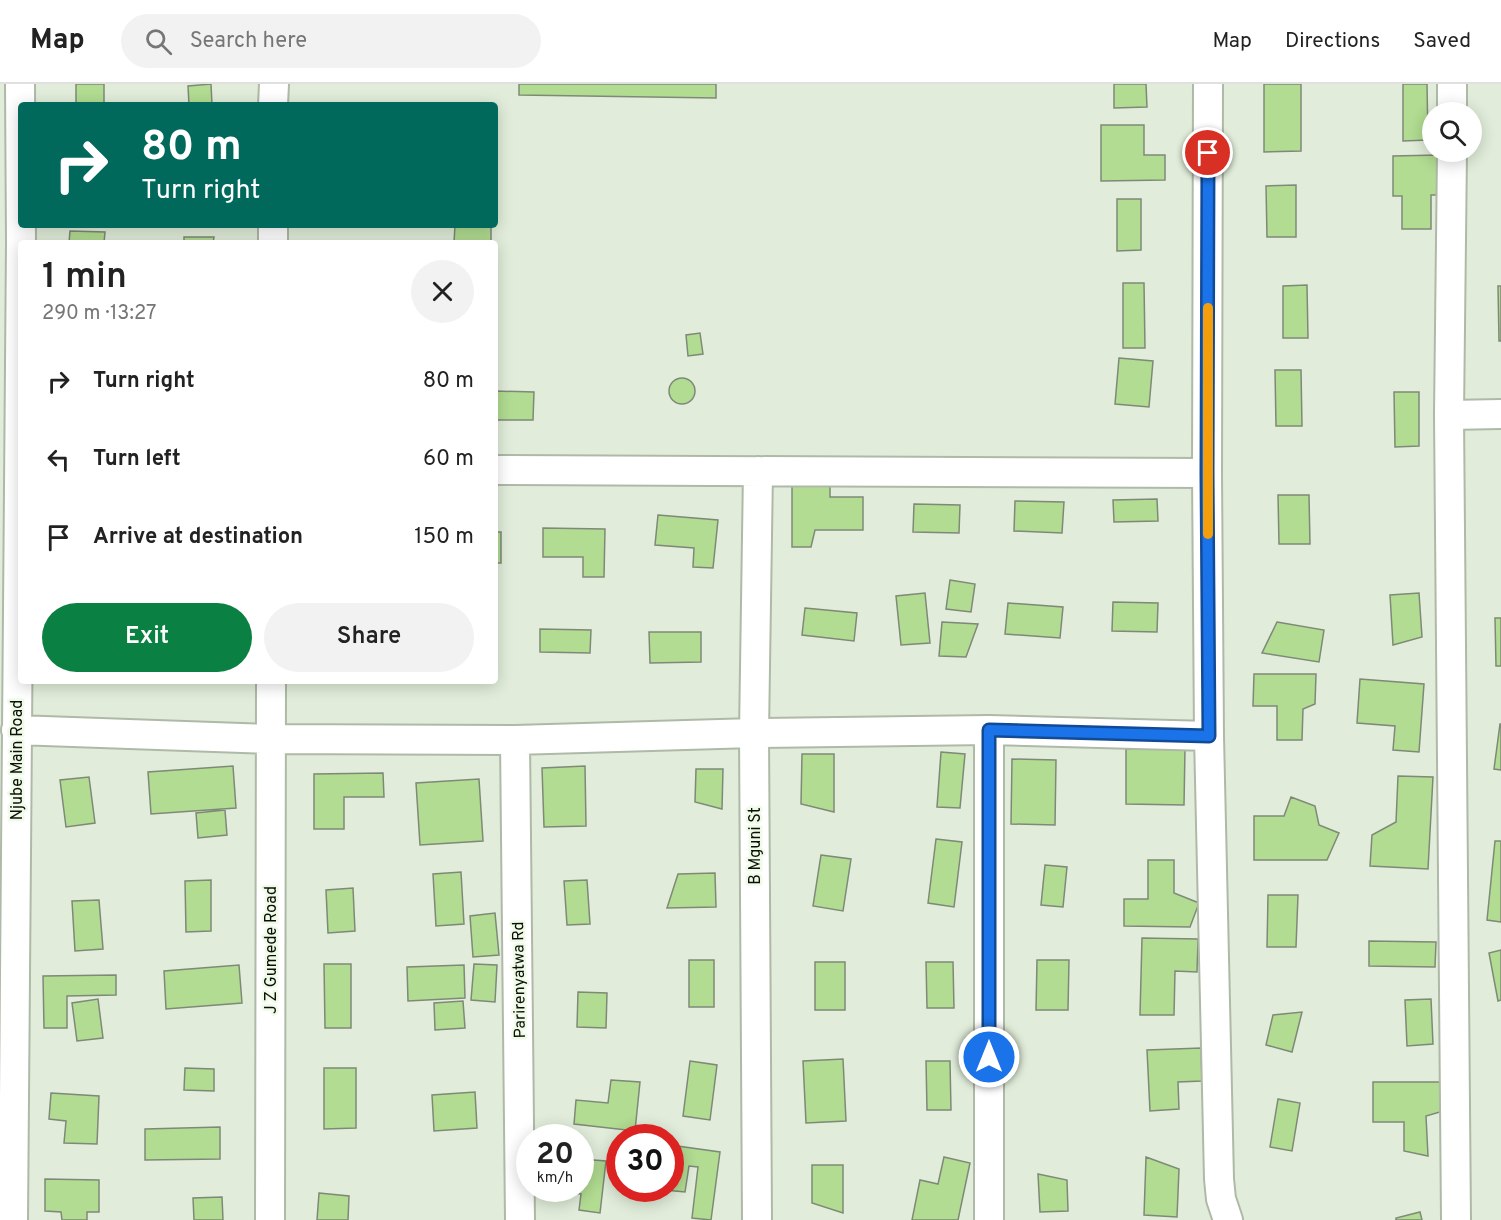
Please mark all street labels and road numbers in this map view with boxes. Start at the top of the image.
street label: Njube Main Road [8,700,28,820]
street label: B Mguni St [746,807,766,885]
street label: J Z Gumede Road [262,886,282,1014]
street label: Parirenyatwa Rd [509,921,531,1039]

